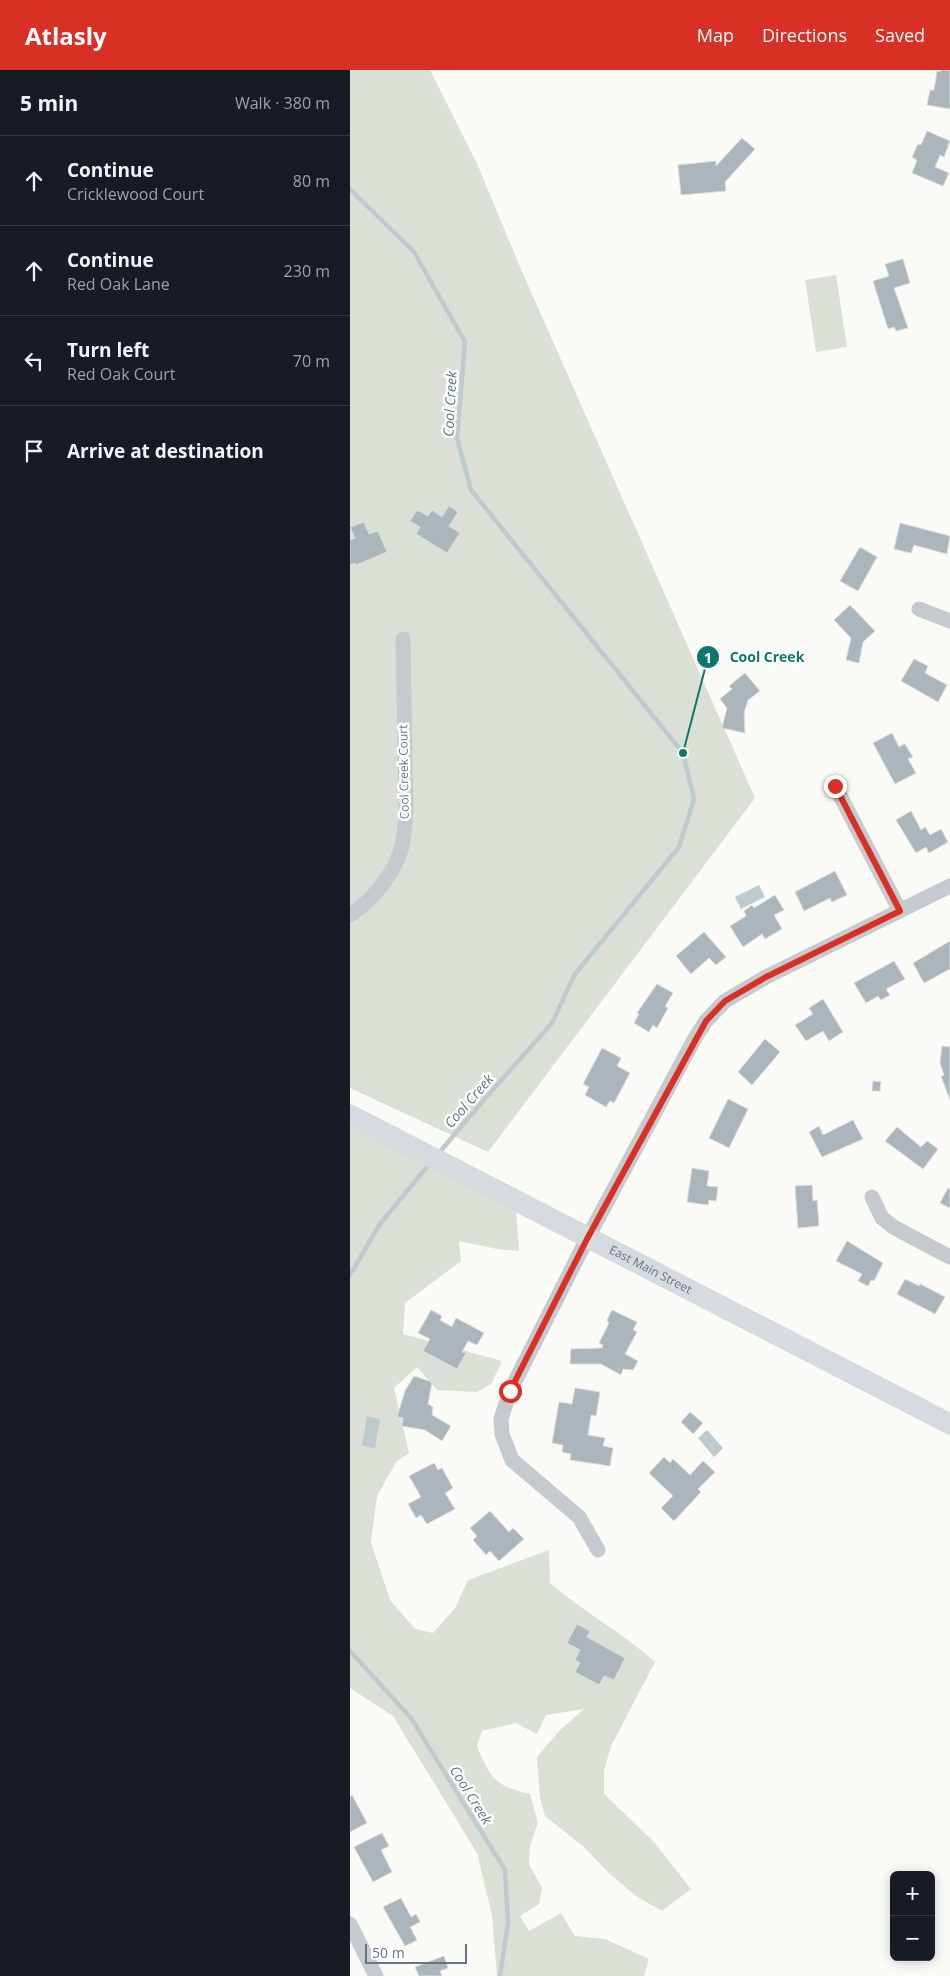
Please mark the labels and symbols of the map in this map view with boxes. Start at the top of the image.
water label: Cool Creek [438,370,461,437]
callout: Cool Creek [695,643,815,672]
text: 1 [704,647,712,667]
text: Cool Creek [730,647,805,666]
street label: Cool Creek Court [394,724,413,820]
route end [824,775,847,798]
water label: Cool Creek [440,1069,498,1132]
street label: East Main Street [606,1241,695,1298]
route start [499,1380,522,1403]
water label: Cool Creek [446,1762,498,1829]
scale bar [365,1941,468,1964]

